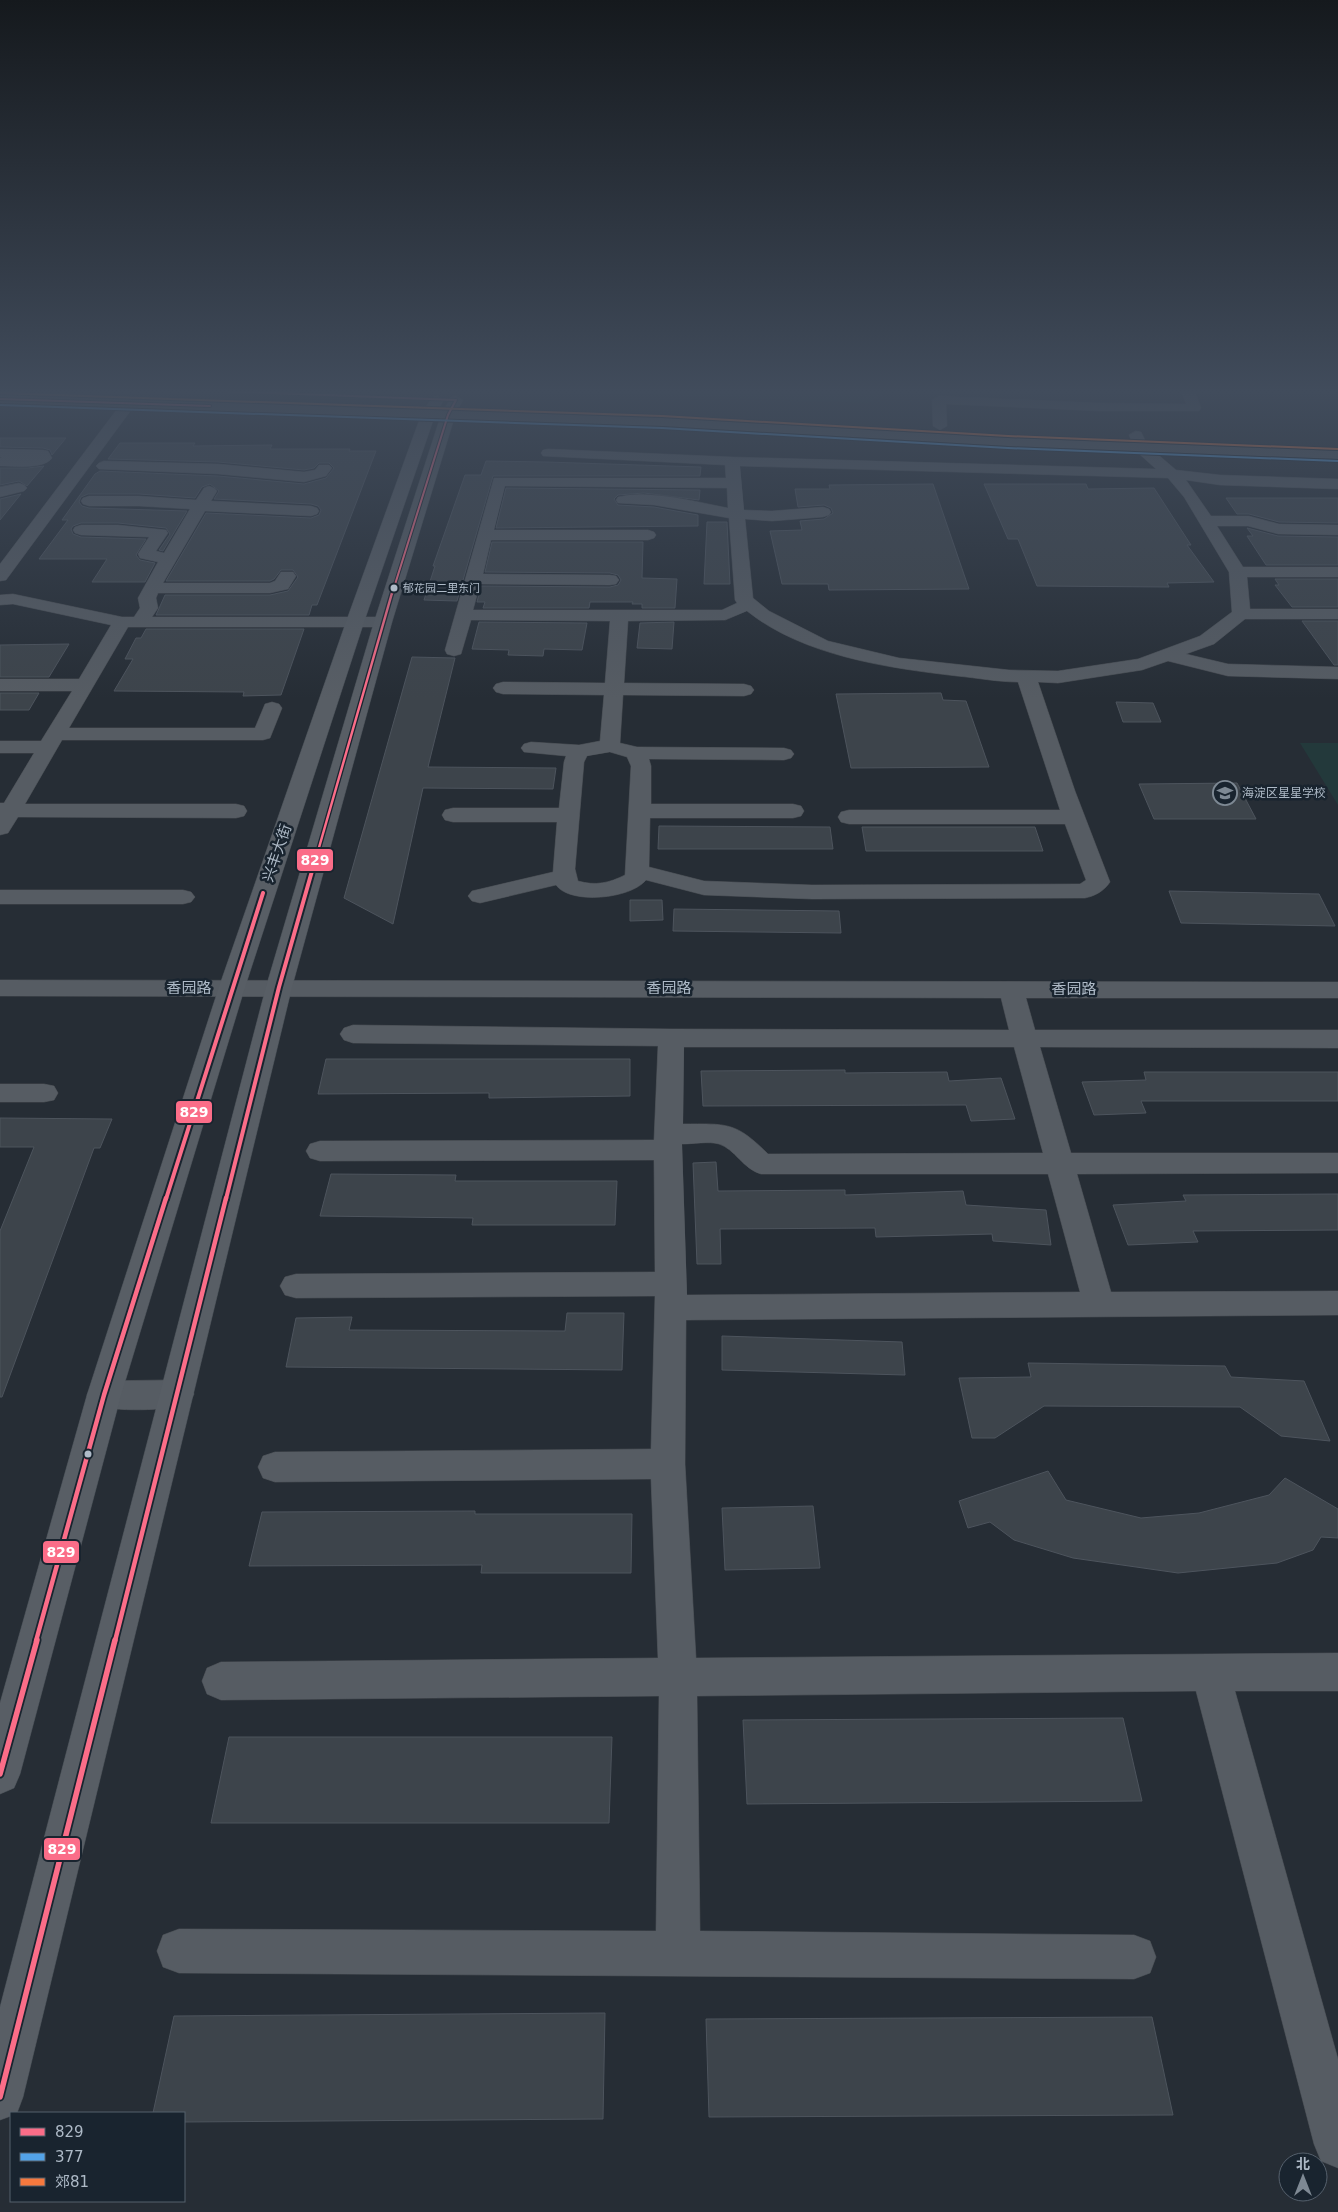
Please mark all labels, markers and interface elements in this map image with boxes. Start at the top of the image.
place label: 郁花园二里东门 [403,582,480,595]
marker: 郁花园二里东门 [389,583,399,593]
school or university icon: 海淀区星星学校 [1212,780,1238,806]
place label: 海淀区星星学校 [1242,786,1326,800]
street label: 兴丰大街 [259,822,295,884]
line badge: 829 [296,848,334,872]
text: 829 [300,852,330,868]
street label: 香园路 [166,979,212,997]
street label: 香园路 [646,979,692,997]
street label: 香园路 [1051,980,1097,998]
line badge: 829 [175,1100,213,1124]
text: 829 [179,1104,209,1120]
unlabelled marker [83,1449,93,1459]
line badge: 829 [42,1540,80,1564]
text: 829 [46,1544,76,1560]
line badge: 829 [43,1837,81,1861]
text: 829 [47,1841,77,1857]
legend [10,2112,185,2202]
text: 829 [55,2123,84,2141]
text: 377 [55,2148,84,2166]
north arrow [1278,2152,1328,2202]
text: 北 [1296,2156,1310,2172]
text: 郊81 [55,2173,89,2191]

